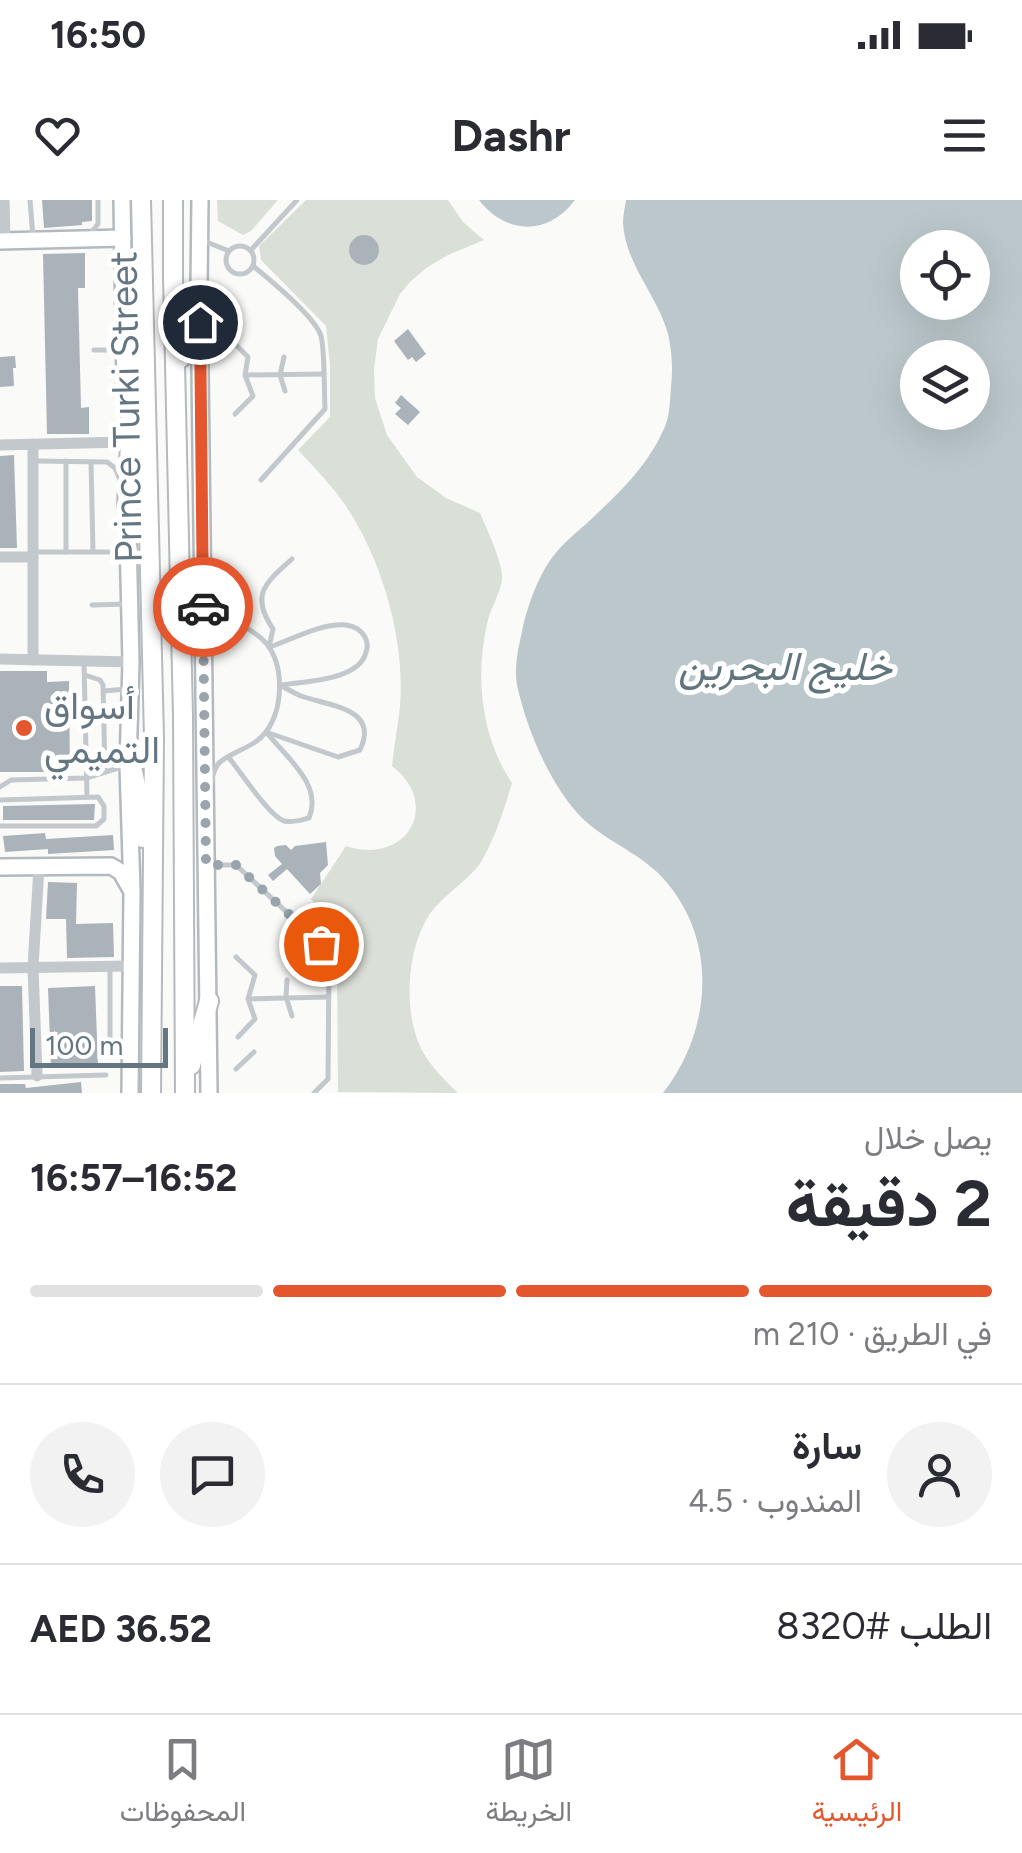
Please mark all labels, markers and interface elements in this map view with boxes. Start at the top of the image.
text: 16:50 [50,12,146,58]
icon: heart [30,108,85,163]
text: Dashr [451,108,571,162]
icon: menu [937,108,992,163]
map controls [900,230,990,430]
button: locate [900,230,990,320]
street label: Prince Turki Street [100,251,152,563]
pin [158,280,243,365]
icon: home [173,295,228,350]
button: layers [900,340,990,430]
courier [153,557,253,657]
icon: car [176,580,231,635]
water label: خليج البحرين [678,642,893,694]
place label: أسواق التميمي [44,683,160,781]
marker: أسواق التميمي [13,717,35,739]
pin [279,902,364,987]
icon: bag [294,917,349,972]
scale bar [30,1023,168,1068]
text: 100 m [45,1028,123,1062]
text: يصل خلال [864,1119,992,1157]
text: 16:52–16:57 [30,1155,237,1201]
text: 2 دقيقة [786,1164,992,1242]
text: في الطريق · 210 m [753,1315,992,1353]
button: phone [30,1422,135,1527]
button: chat [160,1422,265,1527]
button: person [887,1422,992,1527]
text: سارة [792,1423,862,1469]
text: المندوب · 4.5 [688,1482,862,1520]
text: الطلب #8320 [776,1603,992,1649]
text: AED 36.52 [30,1606,212,1652]
tab: المحفوظات [120,1732,246,1836]
tab: الخريطة [486,1732,572,1836]
tab: الرئيسية [812,1732,902,1836]

